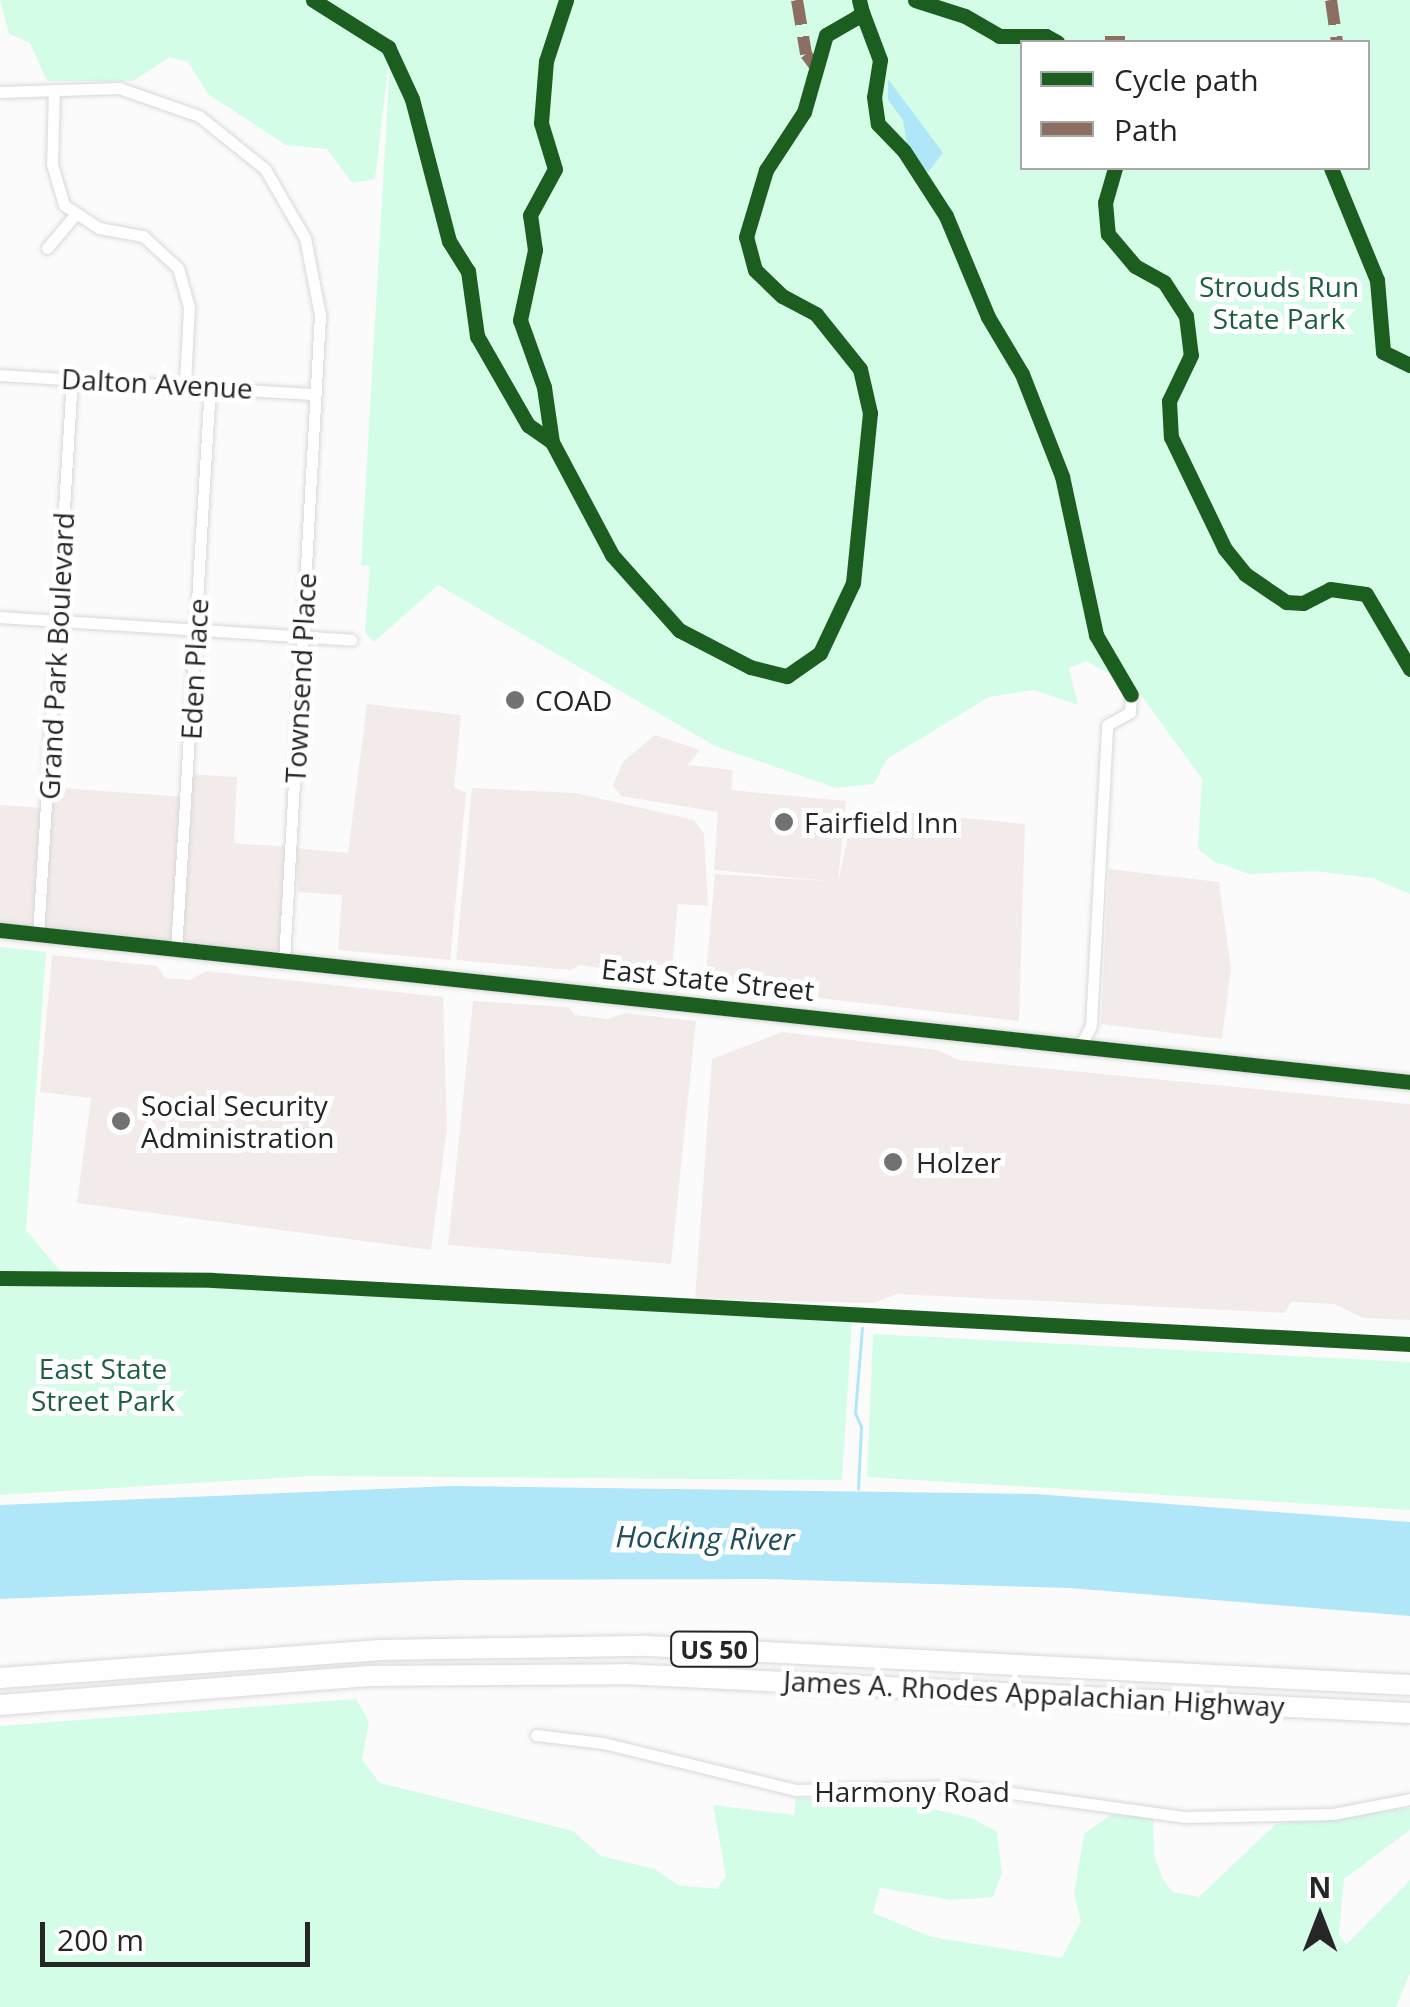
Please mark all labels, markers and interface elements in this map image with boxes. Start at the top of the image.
legend [1020,40,1370,170]
text: Cycle path [1114,59,1259,100]
text: Path [1114,109,1178,150]
park label: Strouds Run State Park [1199,269,1359,335]
street label: Dalton Avenue [60,361,254,405]
street label: Grand Park Boulevard [32,511,80,801]
street label: Townsend Place [278,572,322,784]
street label: Eden Place [174,597,214,741]
place label: COAD [535,683,612,717]
marker: COAD [504,689,526,711]
place label: Fairfield Inn [804,805,958,839]
marker: Fairfield Inn [773,811,795,833]
street label: East State Street [600,951,816,1007]
place label: Social Security Administration [141,1088,334,1154]
marker: Social Security Administration [110,1110,132,1132]
place label: Holzer [916,1145,1001,1179]
marker: Holzer [880,1149,906,1175]
park label: East State Street Park [31,1351,175,1417]
water label: Hocking River [615,1518,795,1558]
road number: US 50 [669,1629,759,1669]
street label: James A. Rhodes Appalachian Highway [783,1663,1285,1723]
street label: Harmony Road [814,1774,1010,1808]
north arrow [1270,1867,1370,1967]
text: N [1309,1868,1331,1906]
scale bar [45,1902,315,1964]
text: 200 m [57,1919,144,1960]

